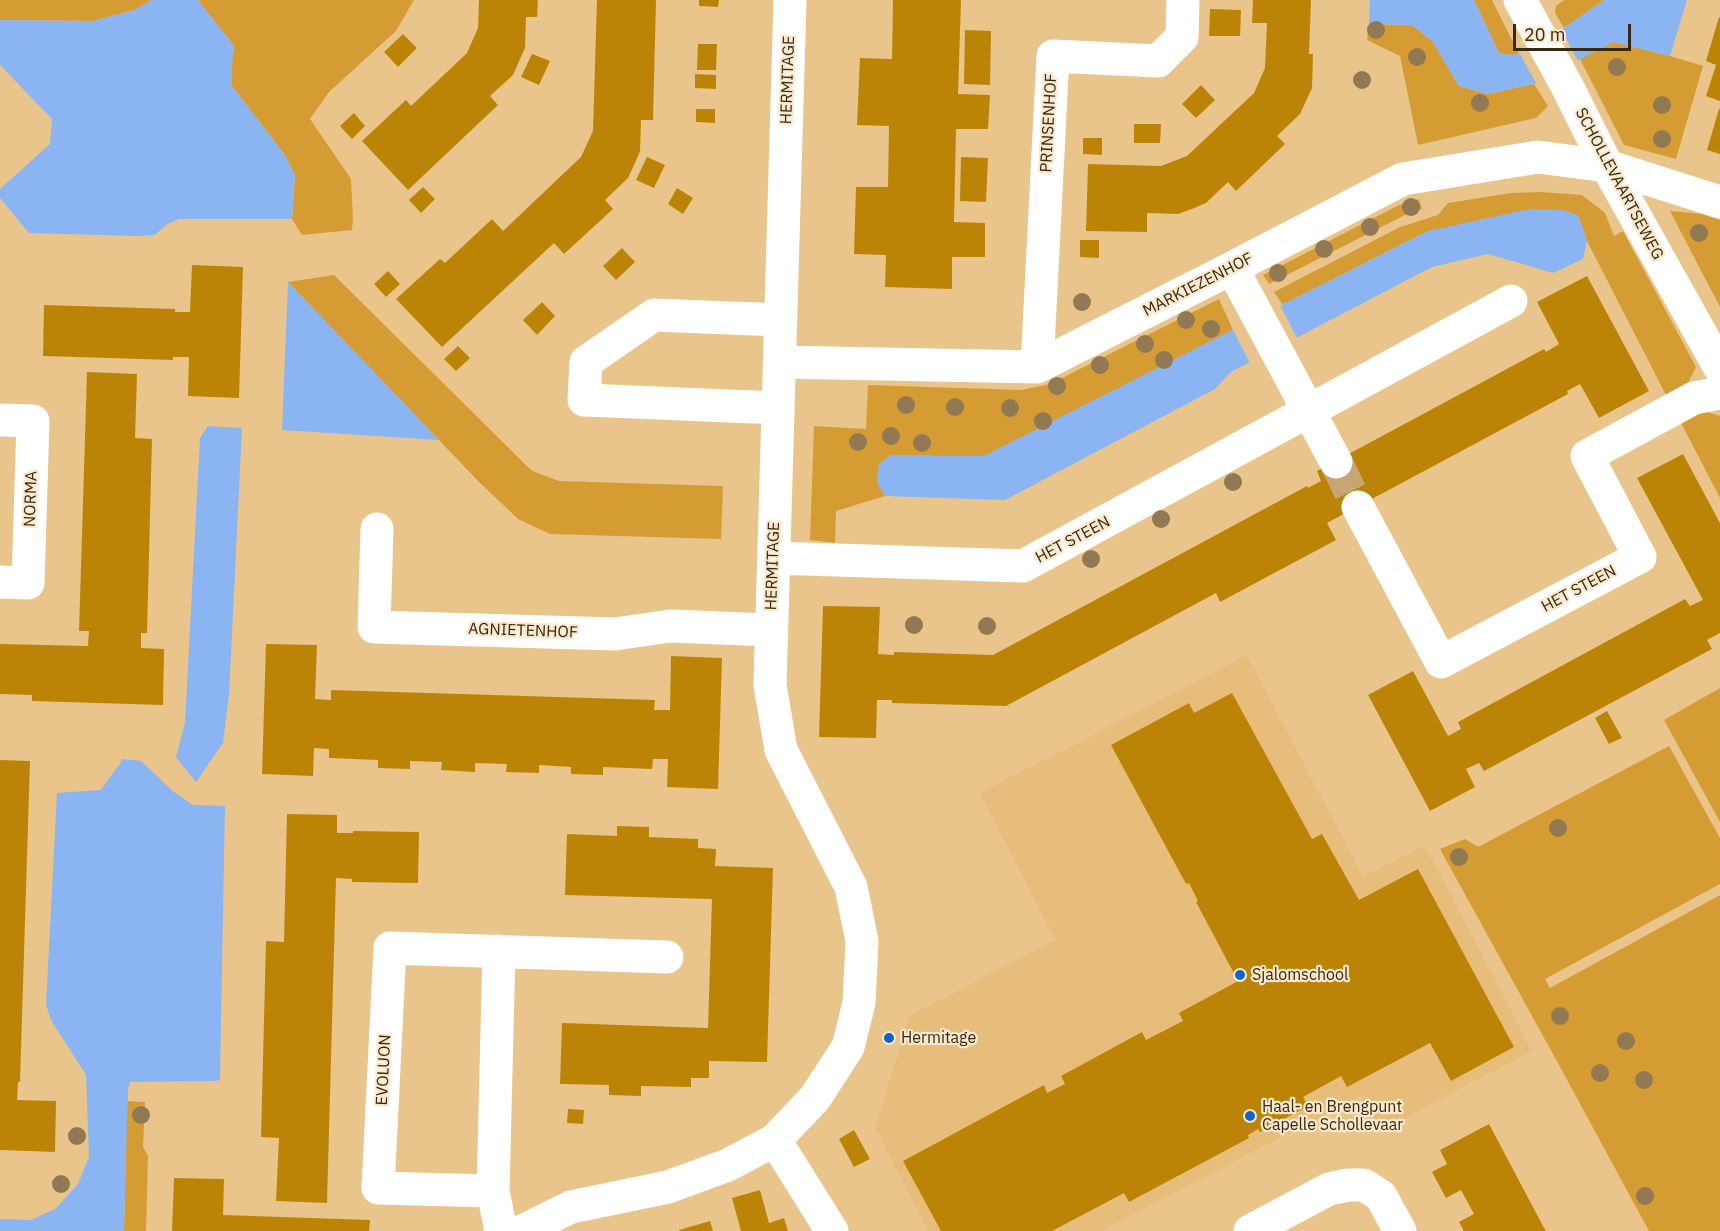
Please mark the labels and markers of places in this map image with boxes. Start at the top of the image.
place label: Sjalomschool [1252,965,1348,985]
marker: Sjalomschool [1233,968,1247,982]
place label: Hermitage [901,1028,976,1048]
marker: Hermitage [882,1031,896,1045]
place label: Haal- en Brengpunt Capelle Schollevaar [1262,1097,1403,1135]
marker: Haal- en Brengpunt Capelle Schollevaar [1243,1109,1257,1123]

